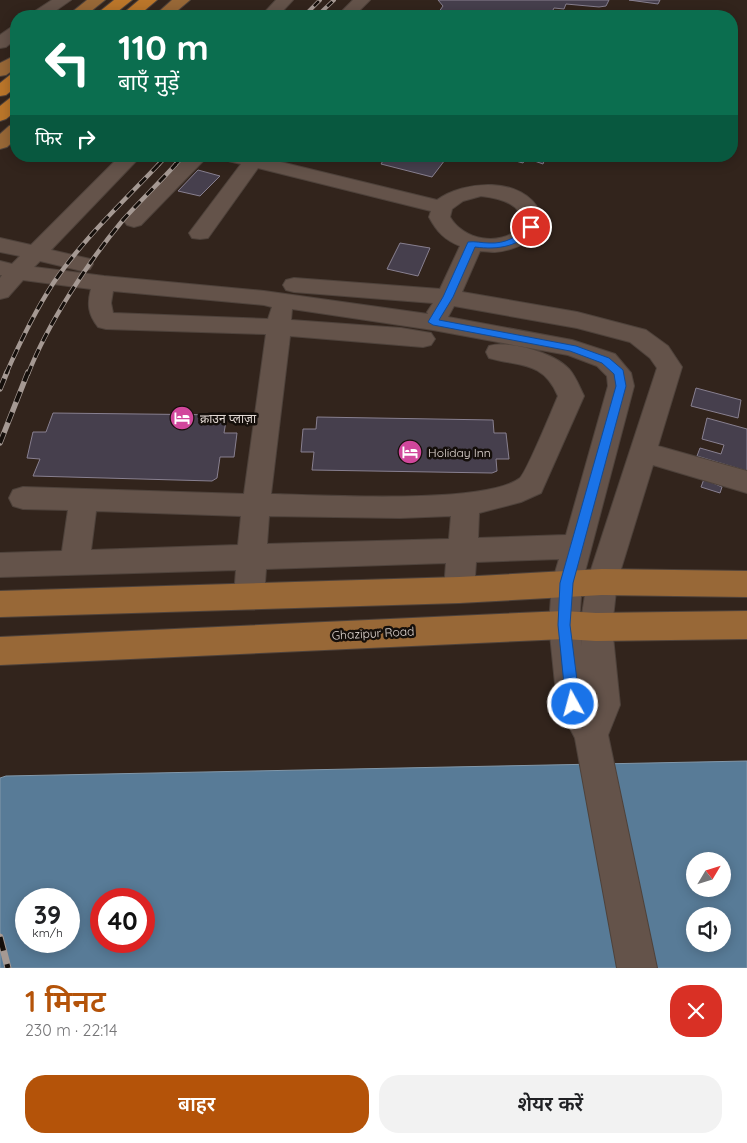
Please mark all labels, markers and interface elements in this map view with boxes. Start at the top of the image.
text: 110 m [118,25,209,69]
icon: left [35,30,100,95]
text: बाएँ मुड़ें [118,68,179,96]
icon: right [72,125,100,153]
text: फिर [35,126,62,150]
pin [510,206,552,248]
icon: arrive [517,213,545,241]
hotel icon: क्राउन प्लाज़ा [169,405,195,431]
place label: क्राउन प्लाज़ा [200,411,257,426]
hotel icon: Holiday Inn [397,439,423,465]
place label: Holiday Inn [428,445,491,460]
street label: Ghazipur Road [331,623,415,643]
position arrow [546,677,598,729]
north arrow [686,852,731,898]
map controls [686,852,731,952]
speed limit sign: 40 [90,888,155,953]
text: 39 [34,899,61,930]
button: sound [686,907,731,952]
text: km/h [32,925,63,940]
text: 1 मिनट [25,982,106,1020]
button: close [670,985,722,1037]
text: 230 m · 22:14 [25,1020,117,1040]
button: बाहर [25,1075,369,1133]
button: शेयर करें [379,1075,722,1133]

